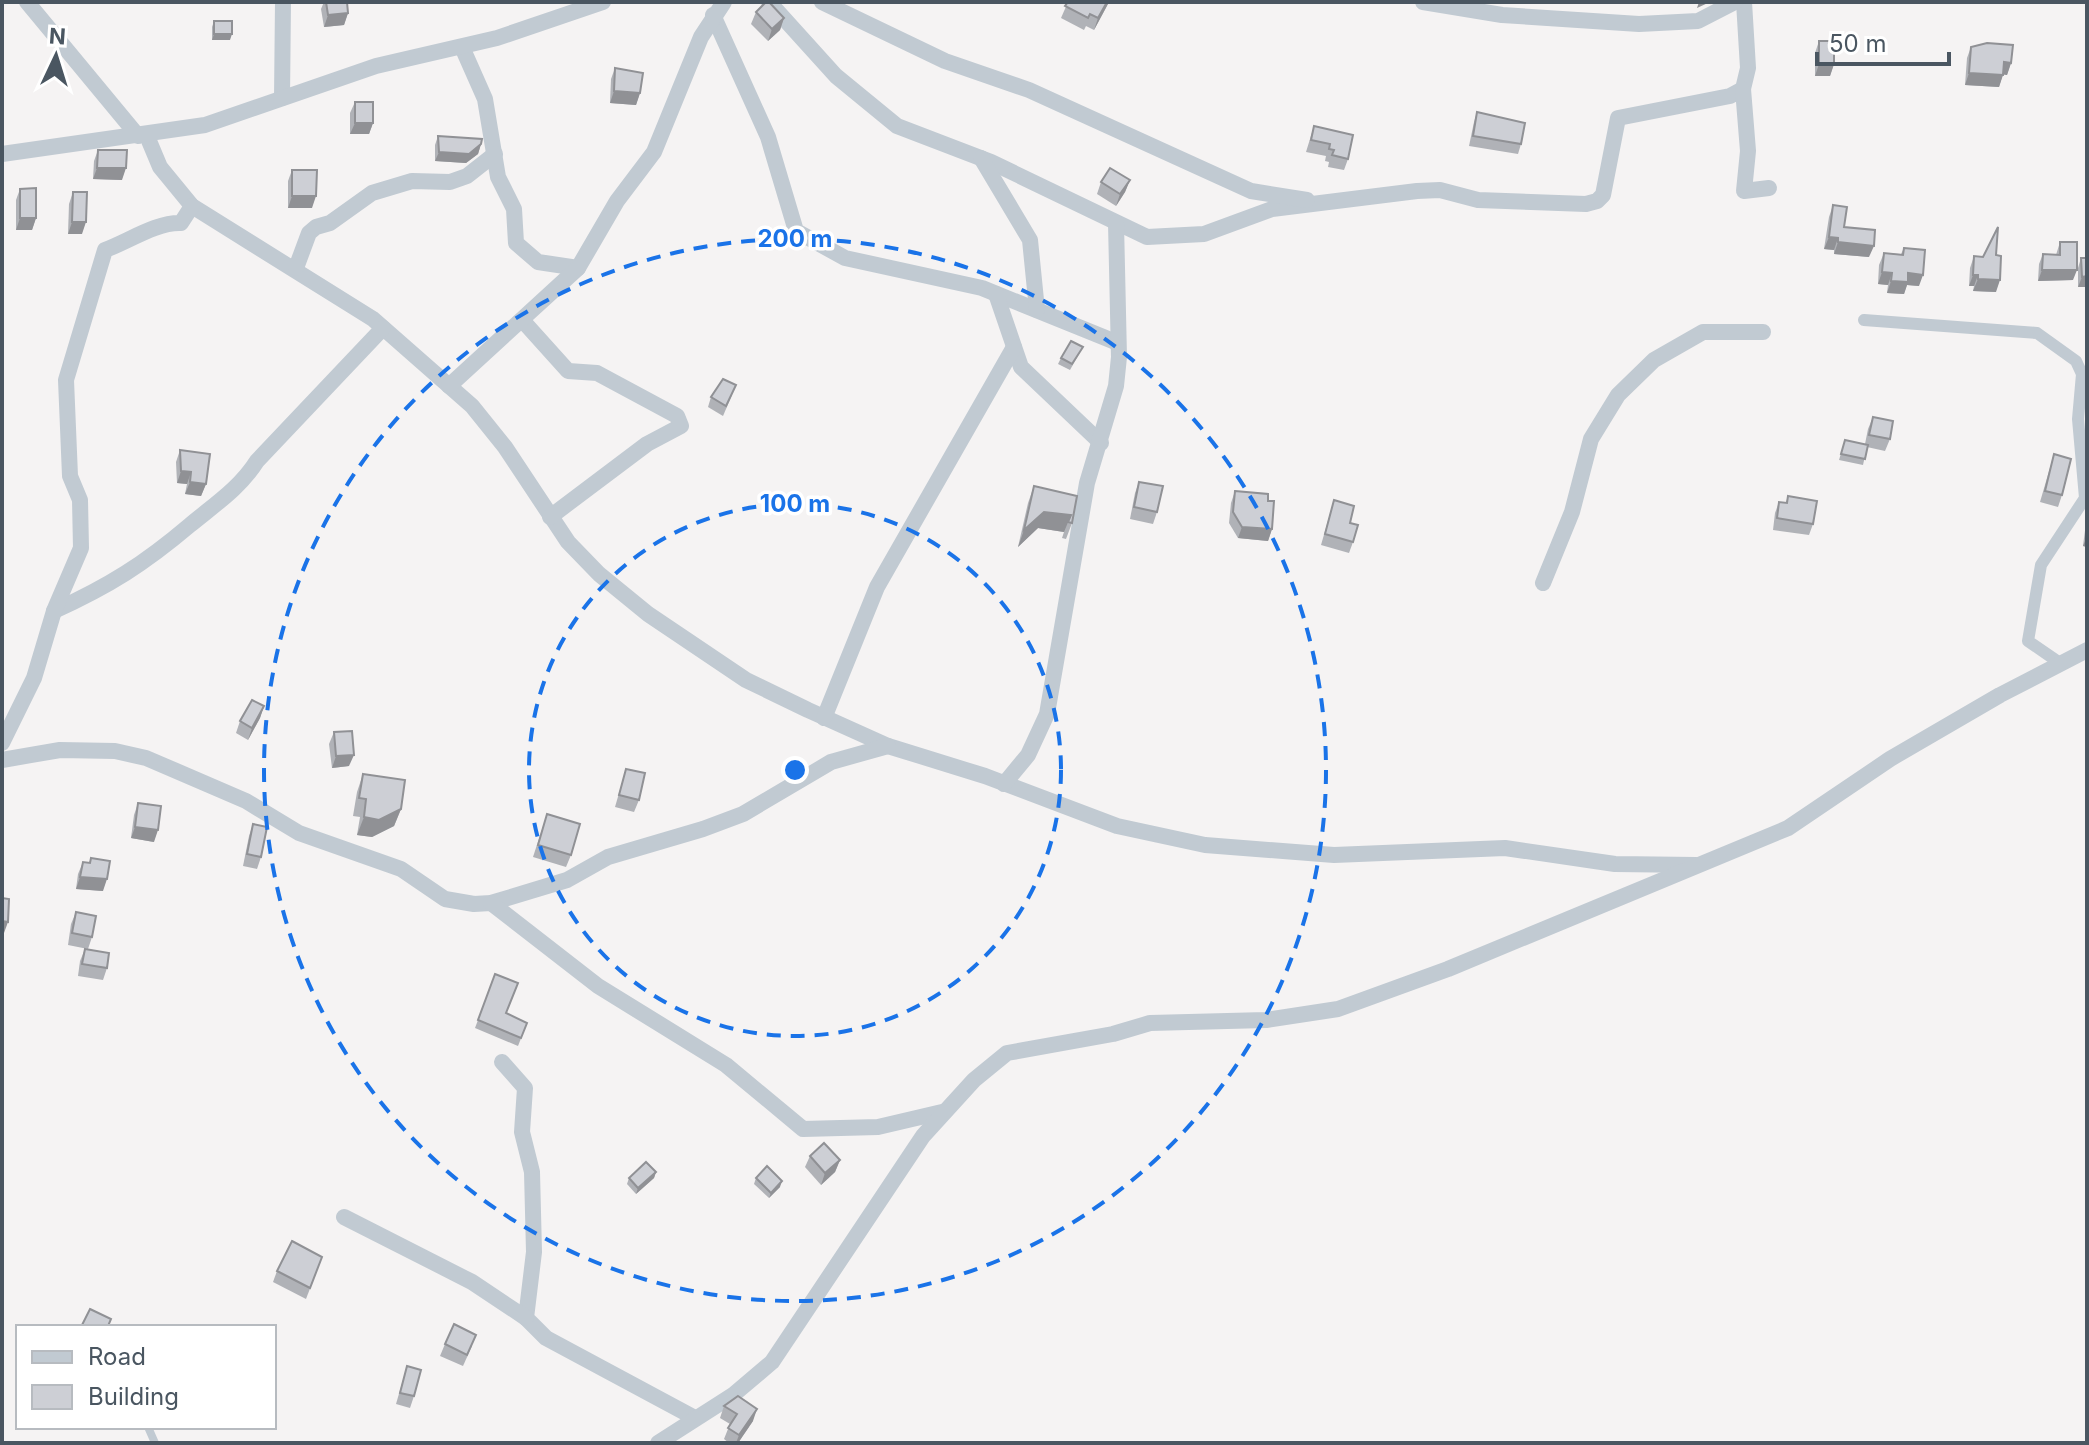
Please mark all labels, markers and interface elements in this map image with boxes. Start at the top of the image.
north arrow [16,16,96,96]
scale bar [1817,16,1949,66]
text: N [48,22,67,50]
text: 50 m [1829,29,1887,58]
text: 200 m [757,224,833,253]
text: 100 m [760,489,830,518]
centre of rings [781,756,809,784]
legend [16,1325,276,1429]
text: Road [88,1342,146,1371]
text: Building [88,1382,179,1411]

